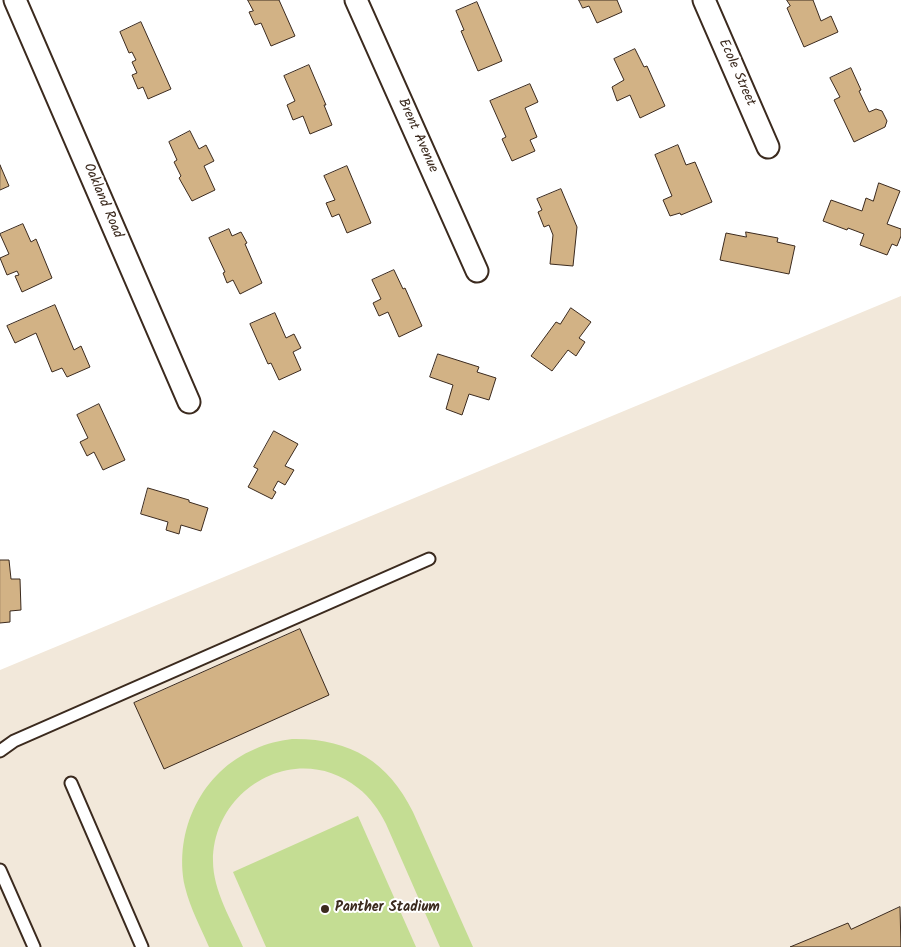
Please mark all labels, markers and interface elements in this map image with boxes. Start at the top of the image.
street label: Ecole Street [714,37,758,109]
street label: Brent Avenue [393,96,441,176]
street label: Oakland Road [79,161,125,241]
place label: Panther Stadium [335,901,440,917]
marker: Panther Stadium [319,903,331,915]

